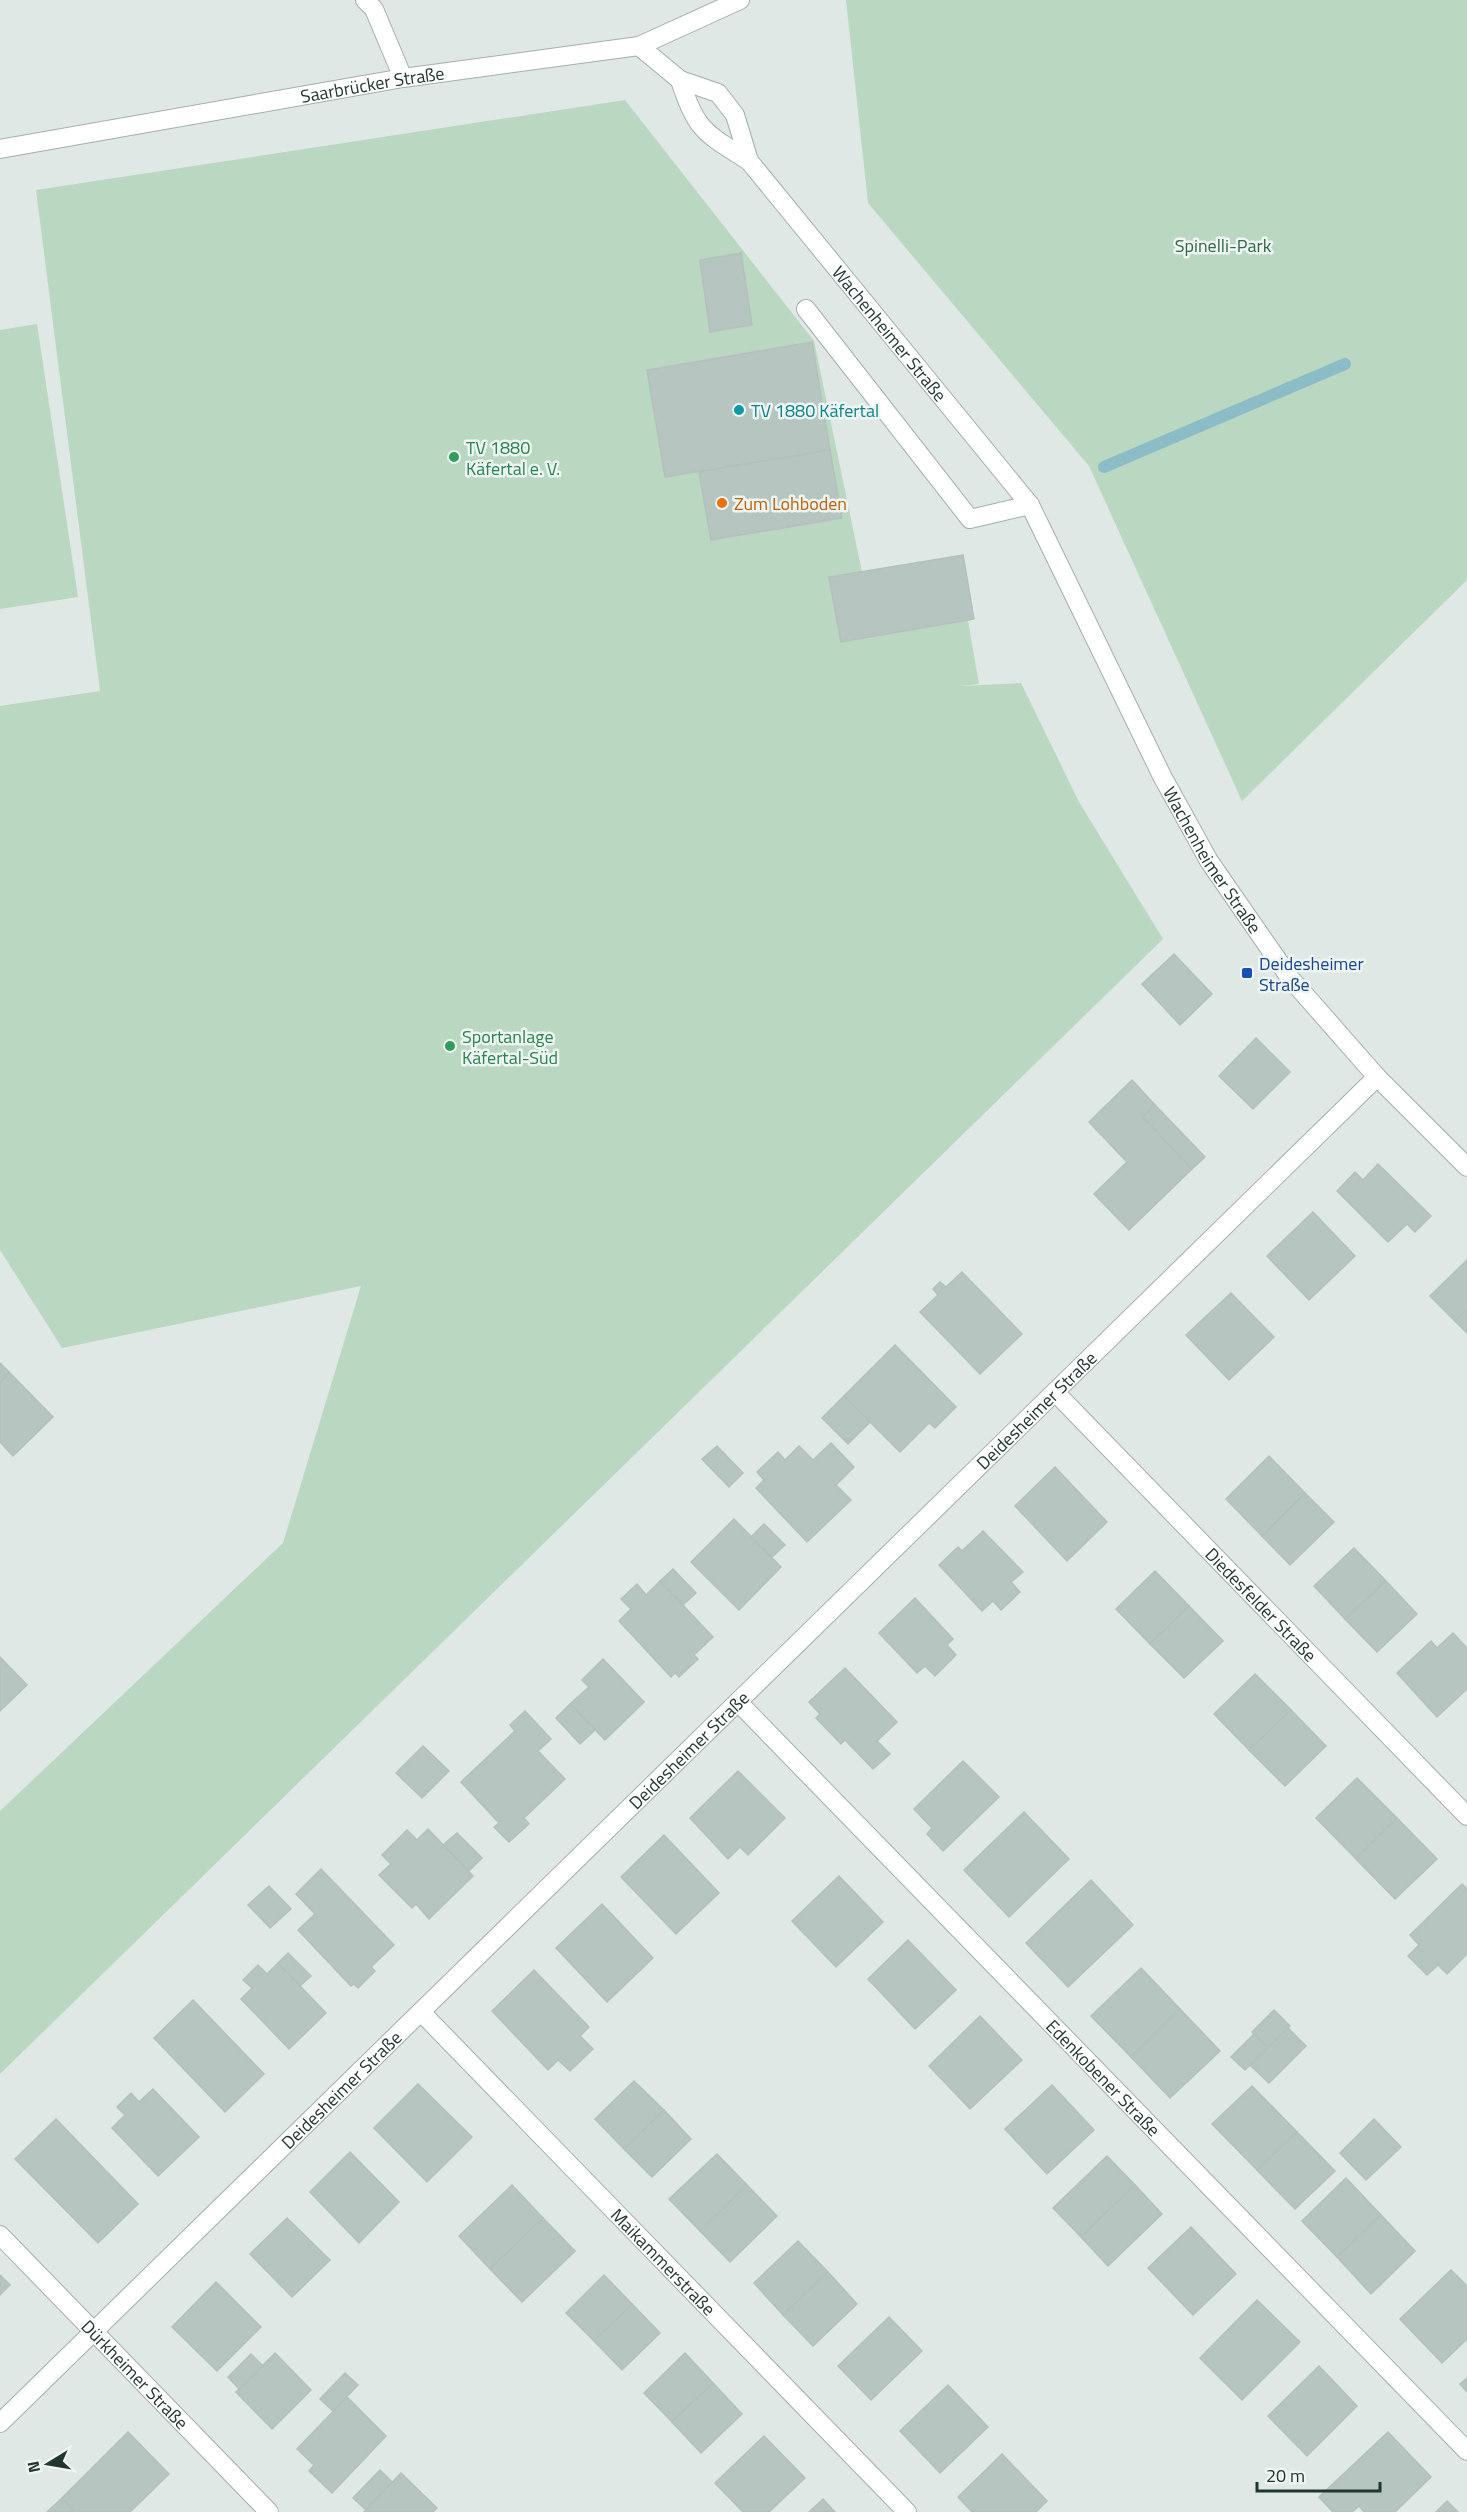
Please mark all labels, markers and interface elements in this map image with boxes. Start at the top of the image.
street label: Saarbrücker Straße [298,59,446,109]
park label: Spinelli-Park [1175,232,1272,259]
street label: Wachenheimer Straße [826,260,954,407]
place label: TV 1880 Käfertal [751,397,879,424]
marker: TV 1880 Käfertal [732,403,746,417]
place label: TV 1880 Käfertal e. V. [466,434,560,482]
marker: TV 1880 Käfertal e. V. [447,450,461,464]
place label: Zum Lohboden [734,490,847,517]
marker: Zum Lohboden [715,496,729,510]
street label: Wachenheimer Straße [1157,781,1269,939]
place label: Deidesheimer Straße [1259,950,1364,998]
marker: Deidesheimer Straße [1240,966,1254,980]
place label: Sportanlage Käfertal-Süd [462,1023,558,1071]
marker: Sportanlage Käfertal-Süd [443,1039,457,1053]
street label: Deidesheimer Straße [970,1345,1103,1475]
street label: Diedesfelder Straße [1199,1541,1323,1668]
street label: Deidesheimer Straße [622,1684,755,1815]
street label: Edenkobener Straße [1040,2013,1167,2142]
street label: Deidesheimer Straße [275,2024,408,2155]
street label: Maikammerstraße [605,2202,722,2321]
street label: Dürkheimer Straße [75,2313,195,2435]
north arrow [18,2434,78,2494]
scale bar [1257,2455,1380,2493]
text: N [20,2459,46,2475]
text: 20 m [1266,2462,1305,2489]

